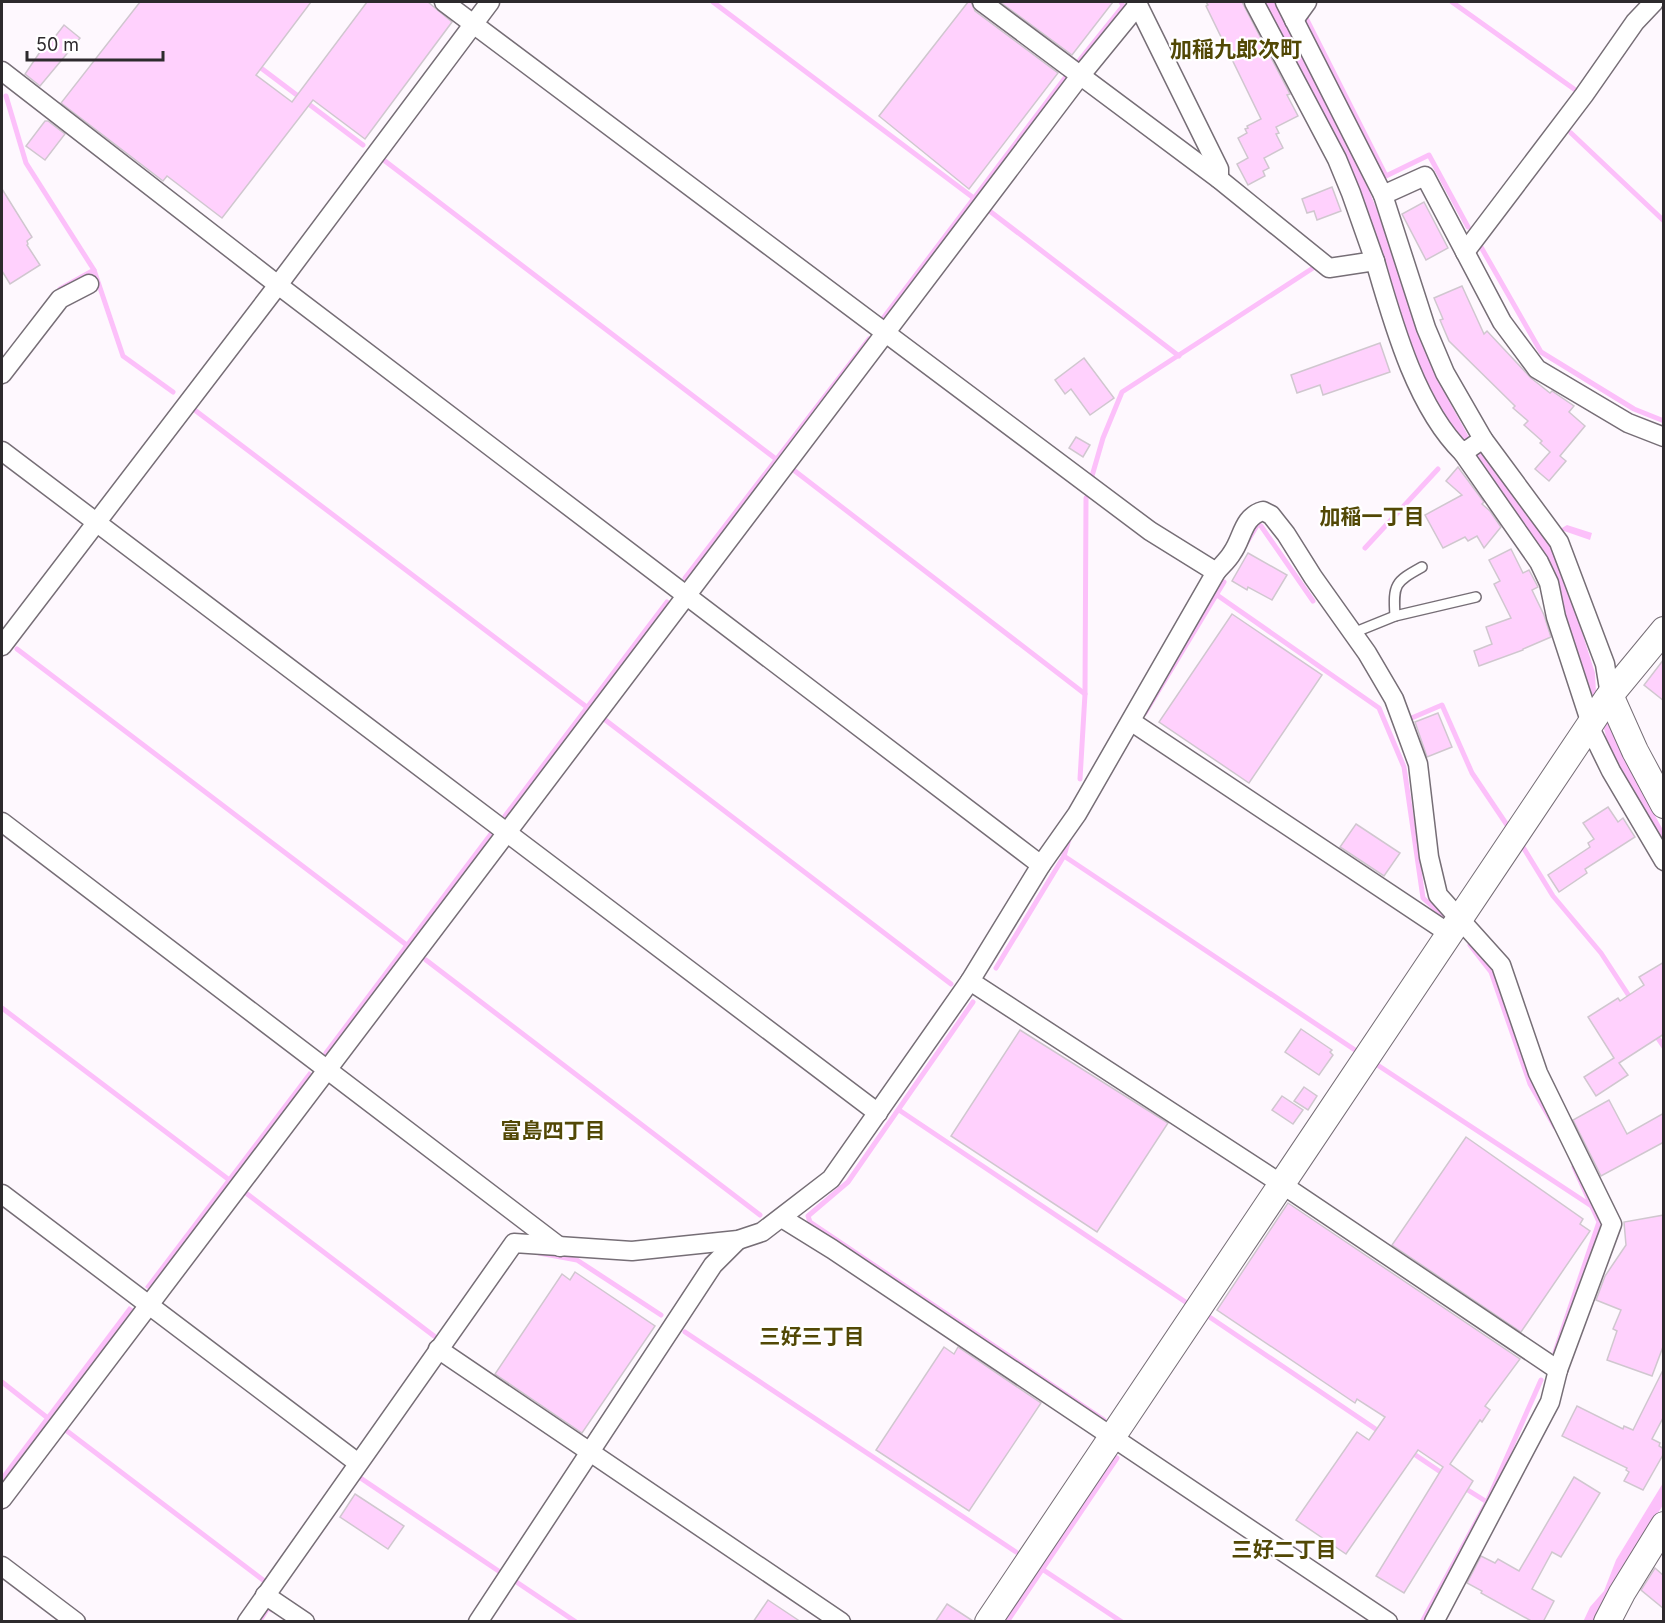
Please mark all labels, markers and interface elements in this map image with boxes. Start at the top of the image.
scale bar [27,24,164,62]
text: 50 m [36,34,79,55]
district label: 加稲九郎次町 [1170,36,1302,62]
district label: 加稲一丁目 [1320,504,1425,529]
district label: 富島四丁目 [501,1118,606,1143]
district label: 三好三丁目 [760,1324,865,1349]
district label: 三好二丁目 [1232,1537,1337,1562]

